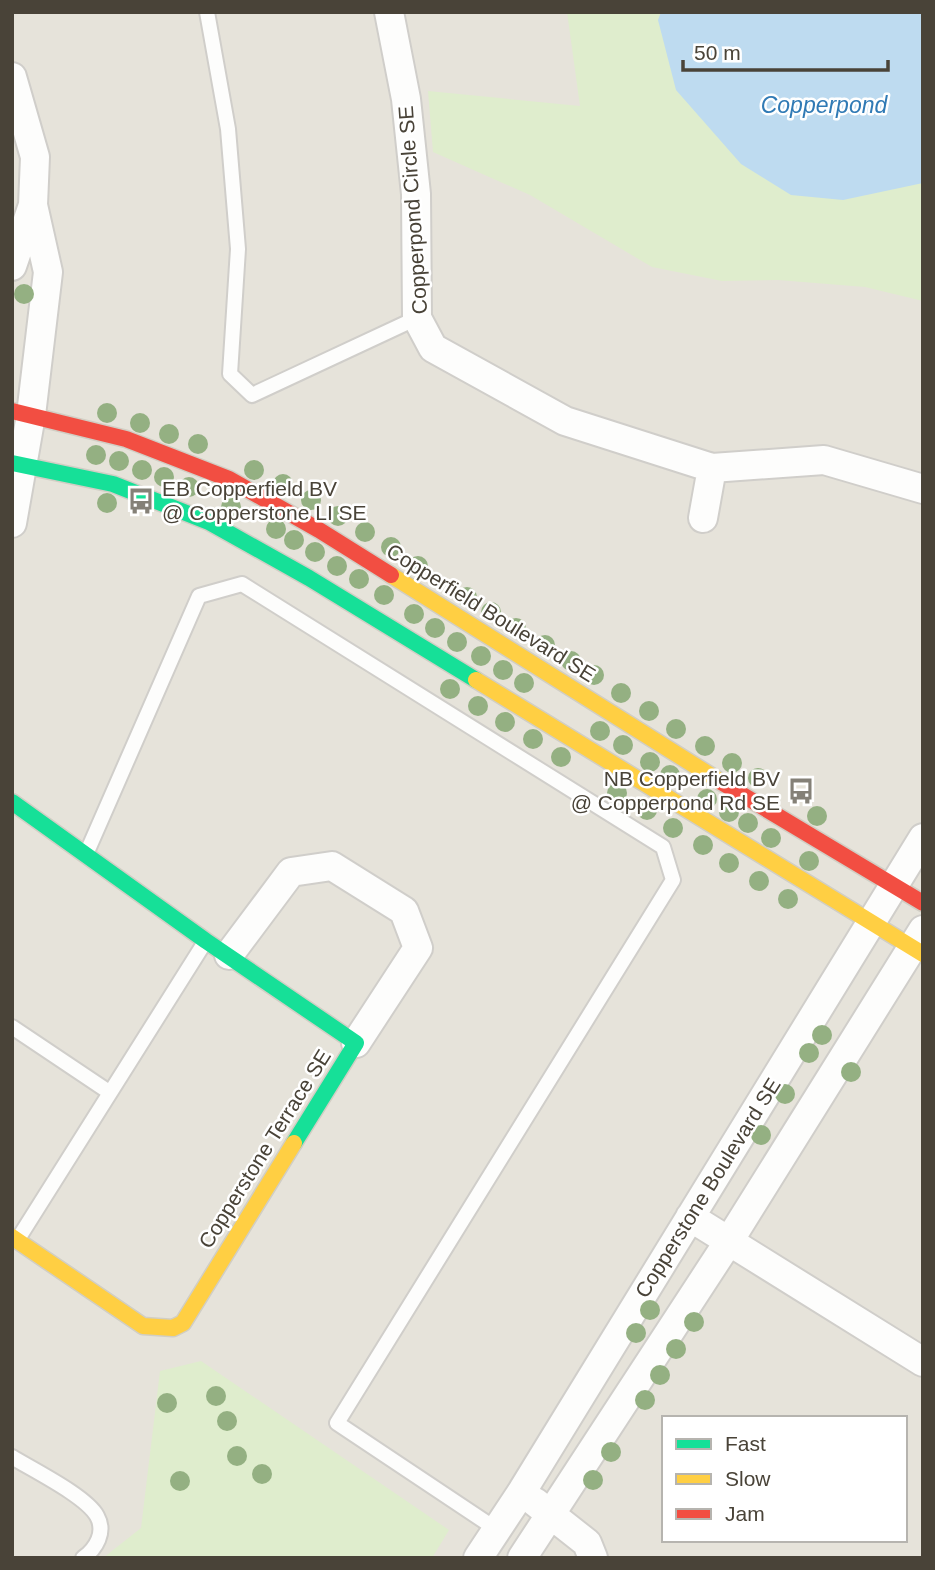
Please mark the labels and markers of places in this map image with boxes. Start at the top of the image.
place label: EB Copperfield BV @ Copperstone LI SE [162,477,367,524]
bus stop icon: EB Copperfield BV @ Copperstone LI SE [126,486,156,516]
place label: NB Copperfield BV @ Copperpond Rd SE [571,767,780,814]
bus stop icon: NB Copperfield BV @ Copperpond Rd SE [786,776,816,806]

